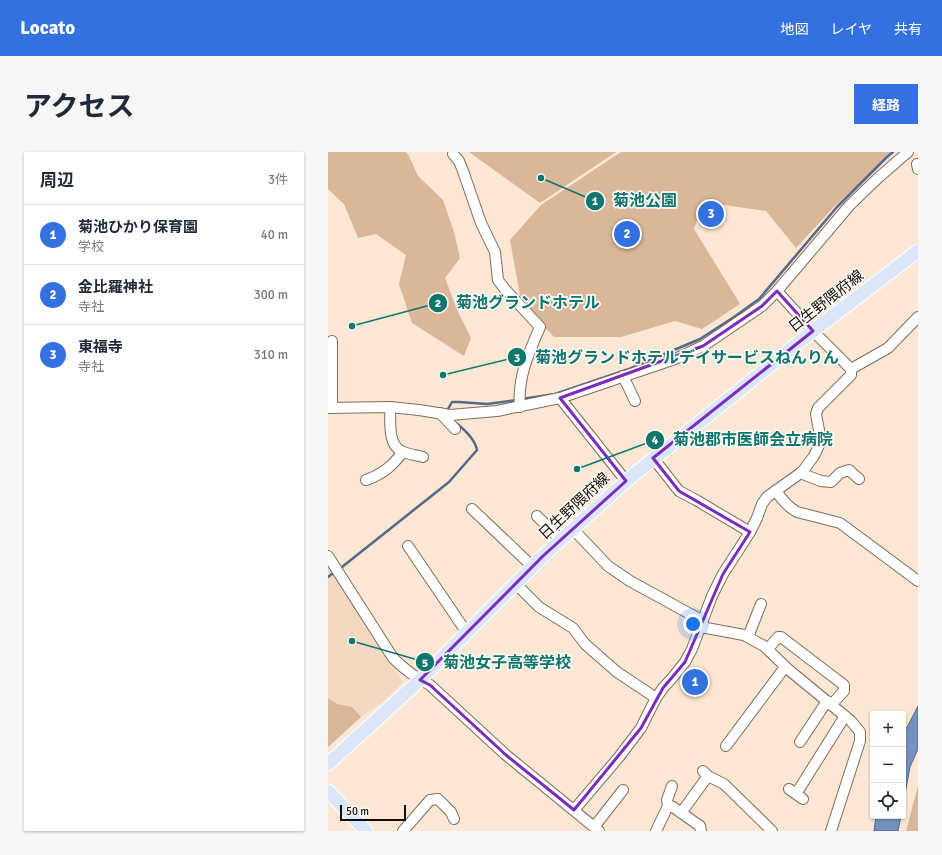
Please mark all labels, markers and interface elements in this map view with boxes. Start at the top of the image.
text: Locato [20,16,75,40]
text: 地図 [780,21,808,38]
text: レイヤ [830,21,872,38]
text: 共有 [894,21,922,38]
button: 経路 [854,84,918,124]
text: アクセス [24,90,135,124]
text: 周辺 [40,170,74,191]
text: 3件 [268,172,288,188]
callout: 菊池公園 [585,187,685,215]
text: 菊池公園 [613,191,677,211]
text: 1 [592,194,599,209]
pin: 3 [698,199,724,229]
text: 菊池ひかり保育園 [78,218,198,236]
pin: 2 [614,219,640,249]
text: 1 [49,227,57,243]
text: 40 m [261,227,288,243]
text: 学校 [78,239,104,255]
street label: 日生野隈府線 [785,266,867,336]
text: 金比羅神社 [78,278,153,296]
text: 2 [49,287,57,303]
text: 300 m [254,287,288,303]
callout: 菊池グランドホテル [428,289,608,317]
text: 菊池グランドホテル [456,293,600,313]
text: 2 [435,296,441,311]
text: 寺社 [78,299,104,315]
text: 東福寺 [78,338,123,356]
callout: 菊池グランドホテルデイサービスねんりん [507,343,847,371]
text: 3 [49,347,57,363]
text: 310 m [254,347,288,363]
text: 菊池グランドホテルデイサービスねんりん [535,348,839,368]
text: 3 [514,351,520,366]
text: 寺社 [78,359,104,375]
callout: 菊池郡市医師会立病院 [645,426,841,454]
text: 菊池郡市医師会立病院 [673,430,833,450]
text: 4 [652,433,659,448]
street label: 日生野隈府線 [535,469,613,543]
your location [683,614,703,634]
callout: 菊池女子高等学校 [415,648,579,676]
text: 菊池女子高等学校 [443,653,571,673]
text: 5 [422,656,428,671]
pin: 1 [682,667,708,697]
map controls [870,711,906,819]
button: + [870,711,906,747]
button: − [870,747,906,783]
button: locate [870,783,906,819]
scale bar [340,803,406,822]
text: 50 m [346,805,369,818]

